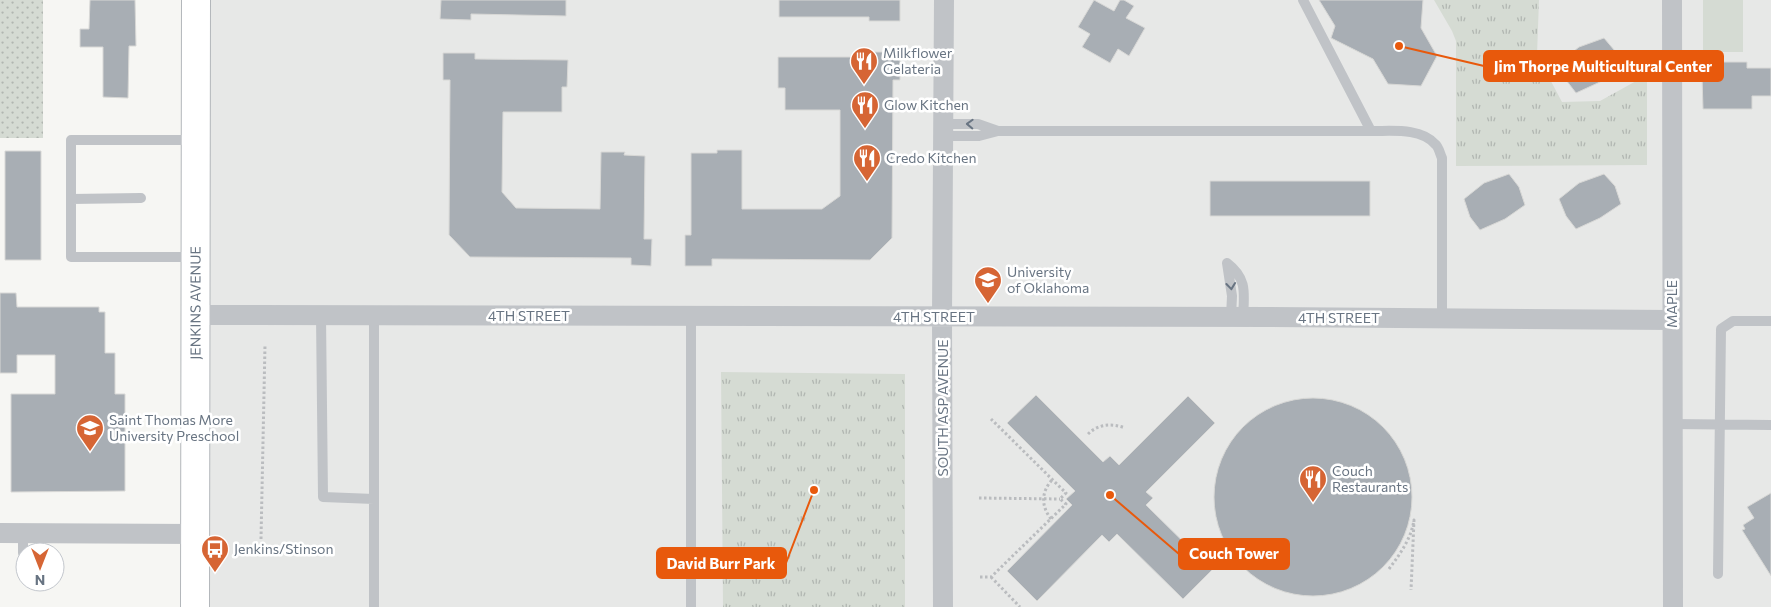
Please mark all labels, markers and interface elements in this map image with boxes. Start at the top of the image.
place label: Milkflower Gelateria [883,44,953,77]
restaurant icon: Milkflower Gelateria [849,46,879,85]
callout: Jim Thorpe Multicultural Center [1484,51,1723,81]
text: Jim Thorpe Multicultural Center [1494,57,1712,75]
restaurant icon: Glow Kitchen [850,90,880,129]
place label: Glow Kitchen [884,96,969,113]
one-way arrow [966,119,974,130]
restaurant icon: Credo Kitchen [852,143,882,182]
place label: Credo Kitchen [886,149,976,166]
street label: JENKINS AVENUE [186,246,204,360]
place label: University of Oklahoma [1007,263,1089,296]
school or university icon: University of Oklahoma [973,265,1003,304]
street label: MAPLE [1663,280,1680,328]
one-way arrow [1225,282,1236,290]
street label: 4TH STREET [488,307,570,324]
street label: 4TH STREET [893,308,975,325]
street label: 4TH STREET [1298,309,1380,326]
street label: SOUTH ASP AVENUE [934,339,951,477]
place label: Saint Thomas More University Preschool [109,411,239,444]
school or university icon: Saint Thomas More University Preschool [75,413,105,452]
place label: Couch Restaurants [1332,462,1408,495]
restaurant icon: Couch Restaurants [1298,464,1328,503]
bus stop icon: Jenkins/Stinson [200,534,230,573]
callout: Couch Tower [1179,539,1289,569]
place label: Jenkins/Stinson [234,540,333,557]
north arrow [15,542,65,592]
text: Couch Tower [1189,544,1279,562]
callout: David Burr Park [657,548,786,578]
text: David Burr Park [667,554,776,572]
text: N [35,572,45,589]

